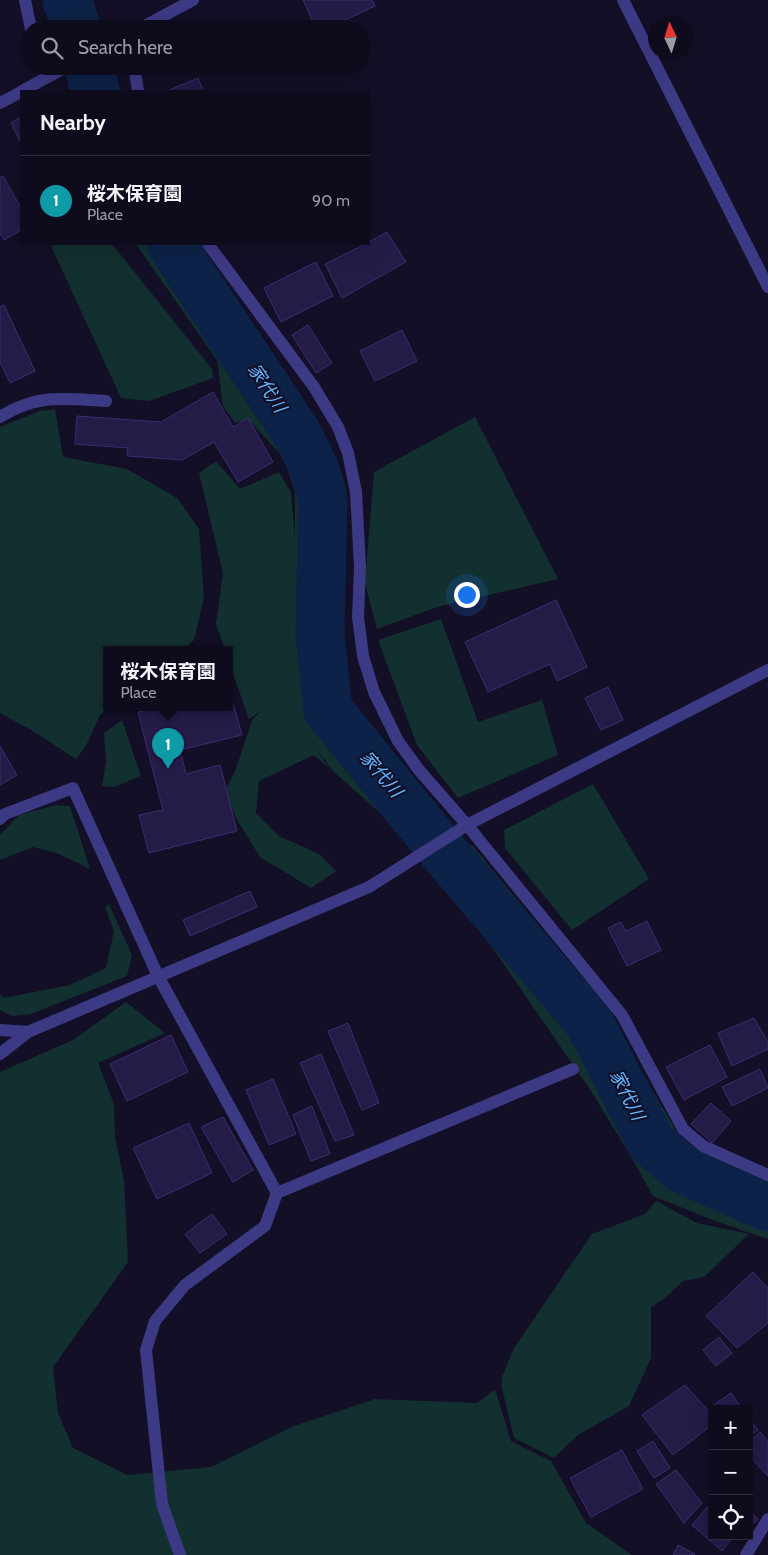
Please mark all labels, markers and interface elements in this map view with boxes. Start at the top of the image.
north arrow [648,15,693,60]
search box [20,20,370,75]
icon: search [38,34,66,62]
text: Search here [78,36,172,59]
text: Nearby [40,110,106,135]
text: 桜木保育園 [87,182,182,205]
text: 1 [53,191,59,210]
text: 90 m [312,191,350,210]
text: Place [87,205,123,224]
water label: 家代川 [243,359,292,418]
your location [454,582,480,608]
popup [103,646,233,711]
text: 桜木保育園 [120,660,216,683]
text: Place [120,683,156,702]
pin: 1 [152,728,184,769]
water label: 家代川 [355,746,408,803]
water label: 家代川 [605,1066,650,1126]
map controls [708,1405,753,1540]
button: + [708,1405,753,1450]
button: − [708,1450,753,1495]
button: locate [708,1495,753,1540]

